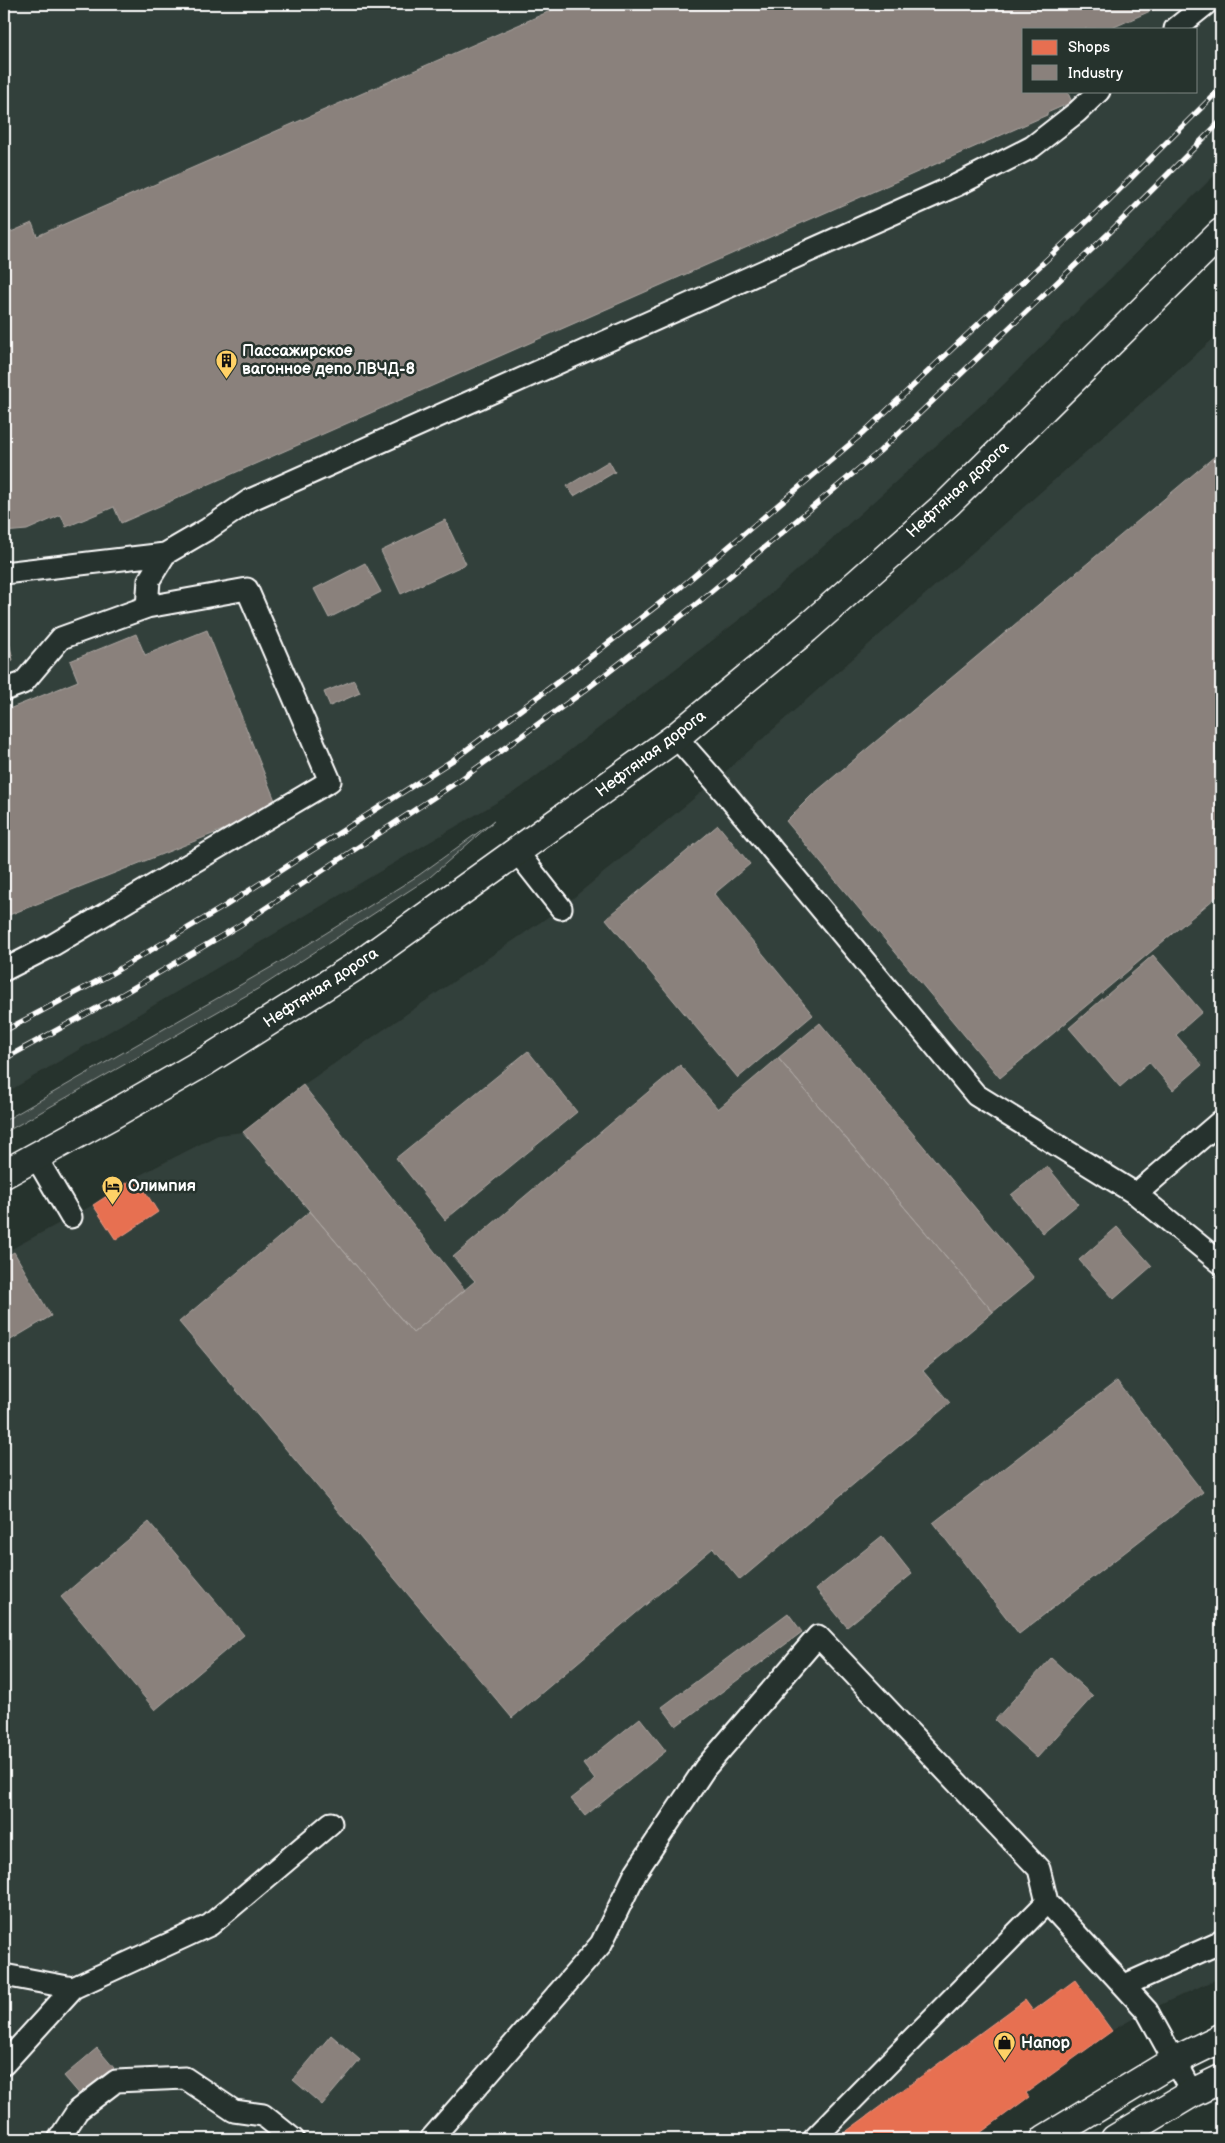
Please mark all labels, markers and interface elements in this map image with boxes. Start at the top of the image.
legend [1022,28,1198,92]
text: Shops [1068,38,1111,57]
text: Industry [1068,64,1123,83]
place label: Пассажирское вагонное депо ЛВЧД-8 [242,342,415,379]
building icon: Пассажирское вагонное депо ЛВЧД-8 [214,348,238,379]
street label: Нефтяная дорога [903,437,1013,542]
street label: Нефтяная дорога [592,706,710,802]
street label: Нефтяная дорога [260,944,382,1032]
hotel icon: Олимпия [100,1174,124,1205]
place label: Олимпия [128,1177,196,1196]
shop icon: Напор [993,2031,1017,2062]
place label: Напор [1021,2034,1071,2053]

